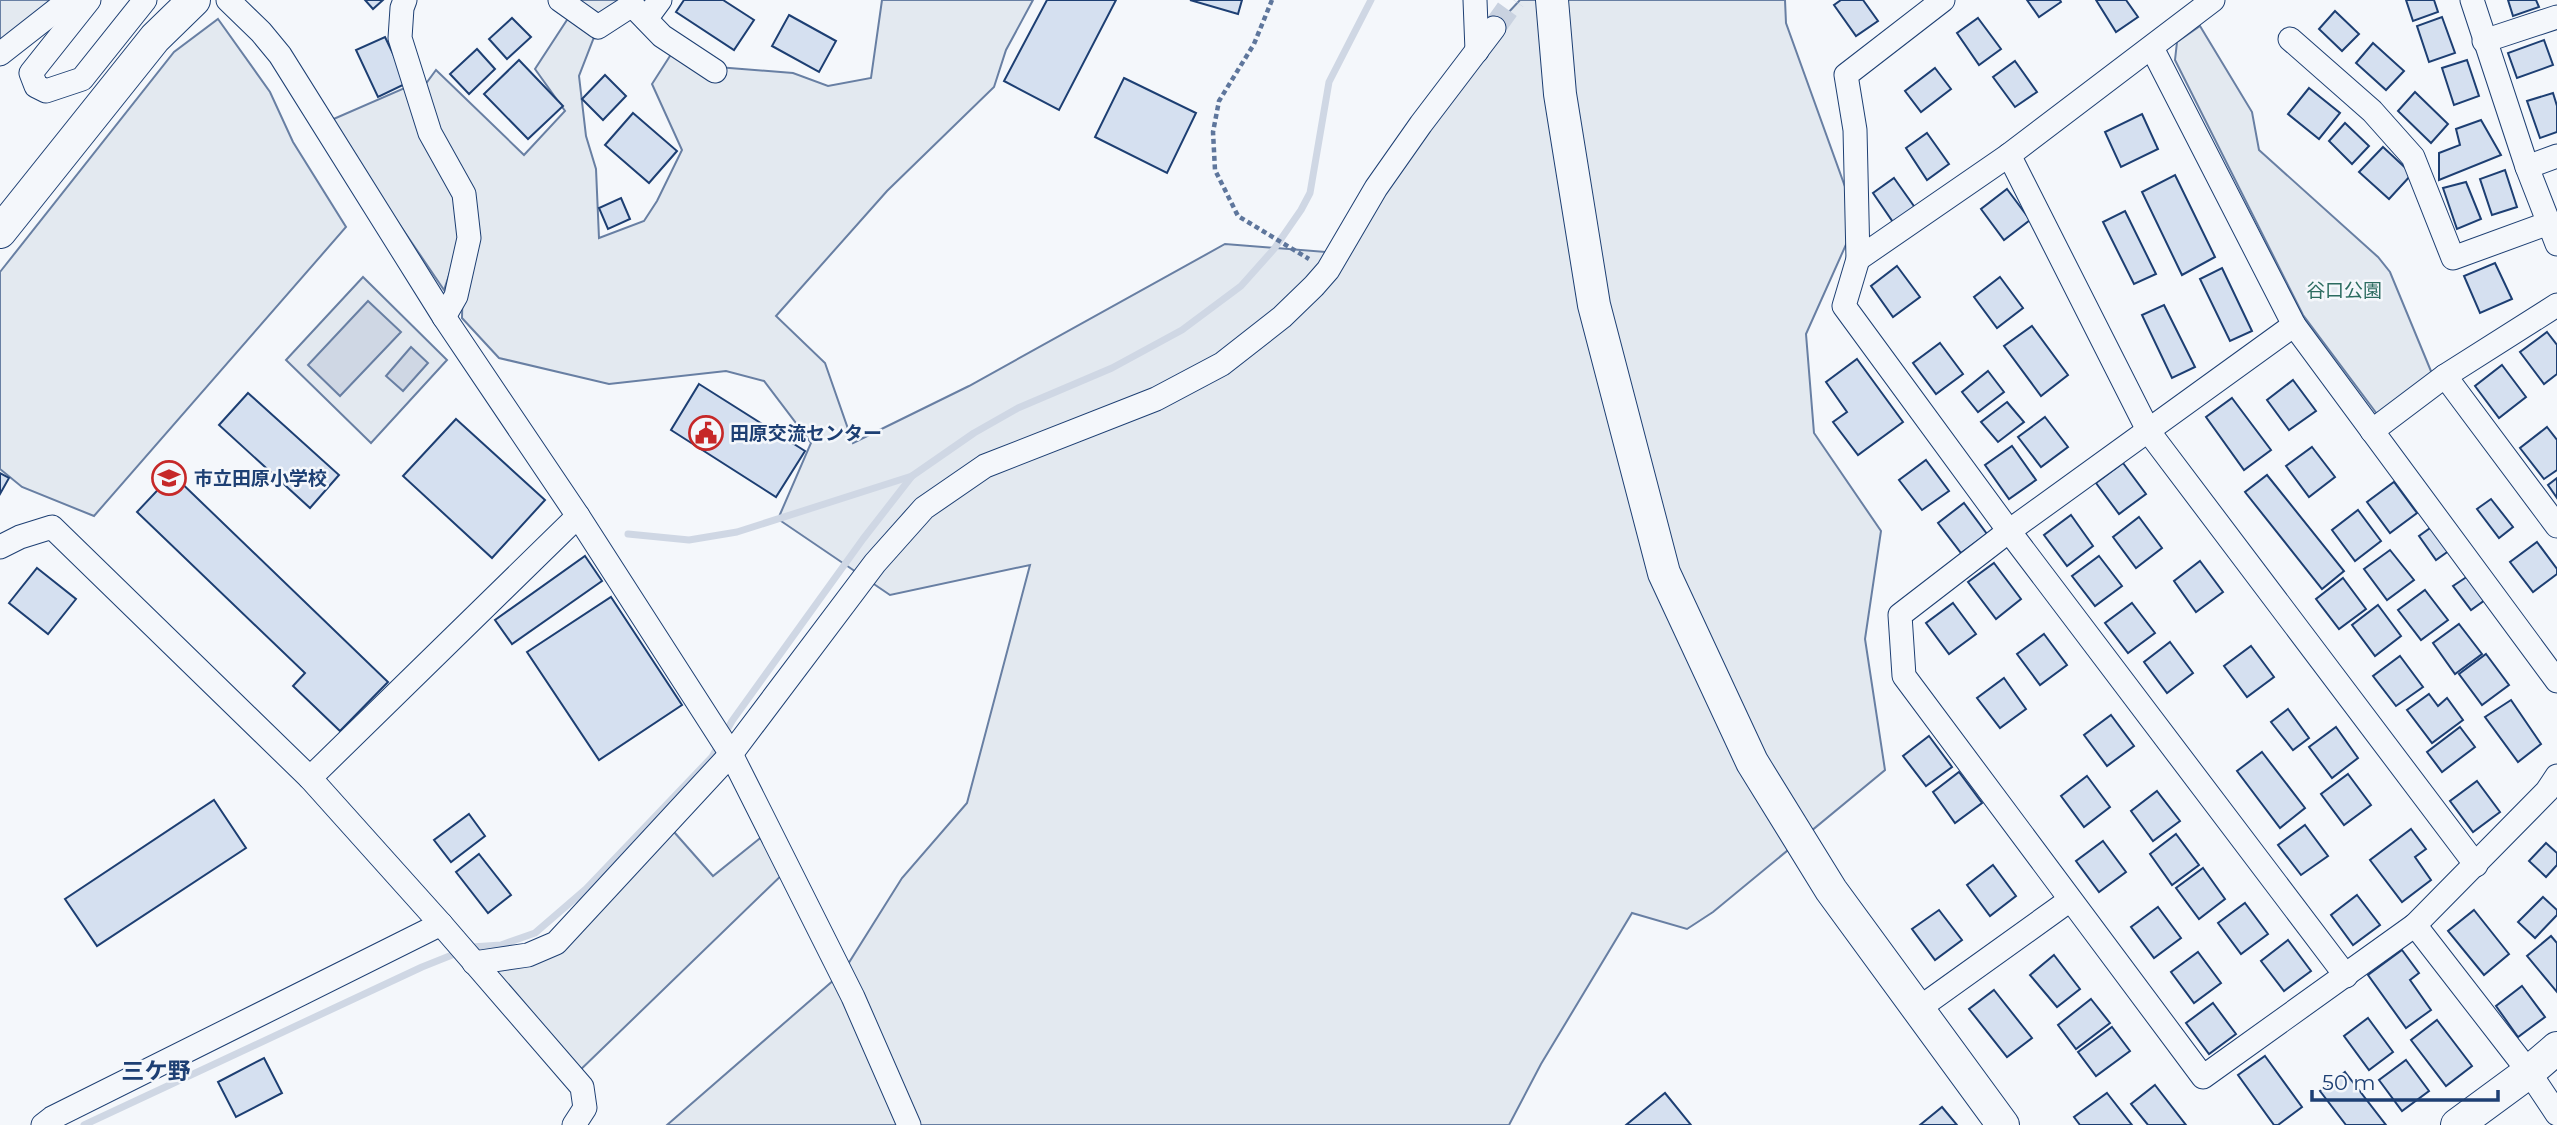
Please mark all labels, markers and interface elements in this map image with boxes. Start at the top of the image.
park label: 谷口公園 [2306,279,2382,302]
public building icon: 田原交流センター [687,414,725,452]
place label: 田原交流センター [730,422,882,445]
school or university icon: 市立田原小学校 [150,459,188,497]
place label: 市立田原小学校 [194,467,327,490]
district label: 三ケ野 [122,1057,191,1085]
scale bar [2312,1058,2498,1102]
text: 50 m [2322,1070,2376,1095]

